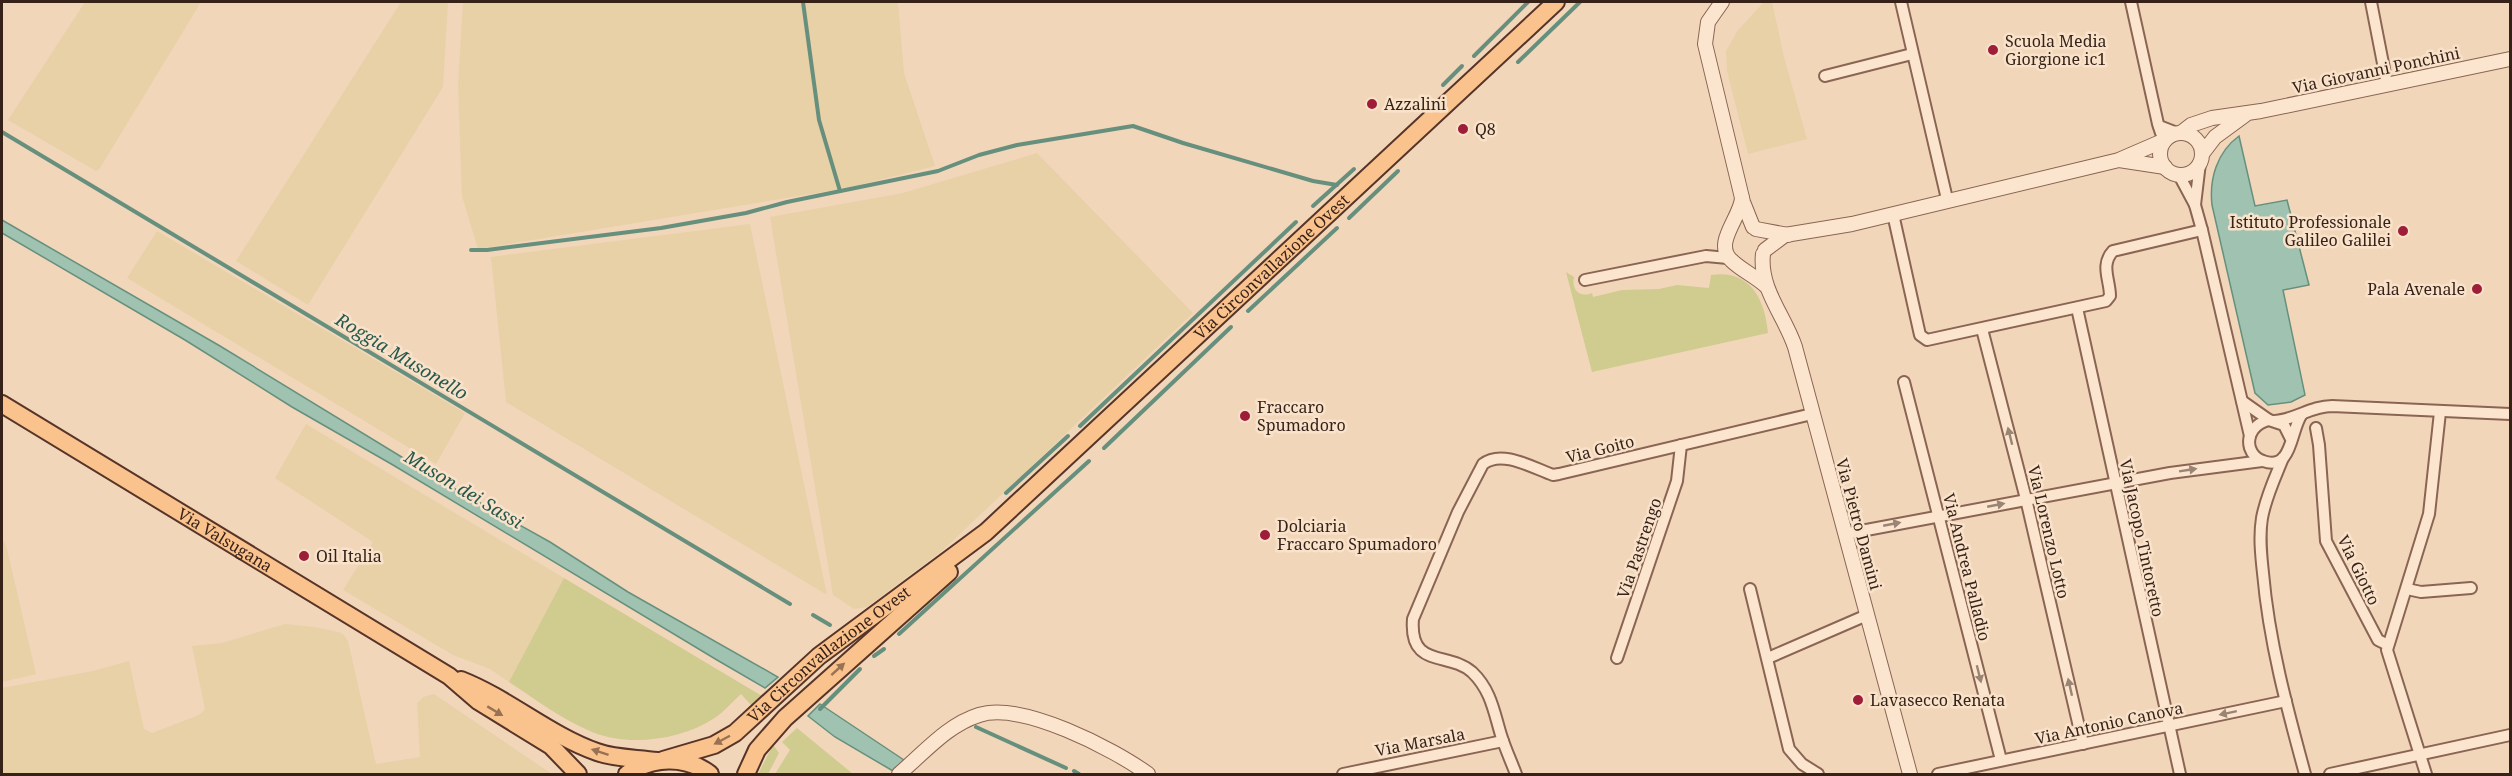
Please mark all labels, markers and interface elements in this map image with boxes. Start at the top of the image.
place label: Scuola Media Giorgione ic1 [2005,30,2107,70]
street label: Via Giovanni Ponchini [2290,41,2462,99]
marker: Scuola Media Giorgione ic1 [1986,43,2000,57]
place label: Azzalini [1384,93,1446,115]
marker: Azzalini [1365,97,1379,111]
place label: Q8 [1475,118,1496,140]
marker: Q8 [1456,122,1470,136]
street label: Via Circonvallazione Ovest [1189,189,1354,344]
place label: Istituto Professionale Galileo Galilei [2230,211,2391,251]
marker: Istituto Professionale Galileo Galilei [2396,224,2410,238]
place label: Pala Avenale [2367,278,2465,300]
marker: Pala Avenale [2470,282,2484,296]
water label: Roggia Musonello [331,307,473,405]
place label: Fraccaro Spumadoro [1257,396,1346,436]
marker: Fraccaro Spumadoro [1238,409,1252,423]
one-way arrow [2005,426,2015,445]
street label: Via Goito [1564,430,1636,468]
water label: Muson dei Sassi [400,444,528,534]
street label: Via Pietro Damini [1831,456,1887,592]
street label: Via Jacopo Tintoretto [2115,457,2169,619]
street label: Via Lorenzo Lotto [2023,463,2075,601]
one-way arrow [2178,465,2197,474]
street label: Via Andrea Palladio [1938,491,1996,643]
street label: Via Pastrengo [1612,495,1666,601]
one-way arrow [1987,500,2006,509]
street label: Via Valsugana [173,502,277,577]
place label: Dolciaria Fraccaro Spumadoro [1277,515,1437,555]
one-way arrow [1883,519,1902,528]
marker: Dolciaria Fraccaro Spumadoro [1258,528,1272,542]
street label: Via Giotto [2333,531,2385,609]
place label: Oil Italia [316,545,382,567]
marker: Oil Italia [297,549,311,563]
street label: Via Circonvallazione Ovest [743,581,915,727]
one-way arrow [830,663,845,676]
one-way arrow [1974,665,1984,683]
one-way arrow [2065,677,2074,696]
place label: Lavasecco Renata [1870,689,2005,711]
marker: Lavasecco Renata [1851,693,1865,707]
street label: Via Antonio Canova [2033,697,2185,749]
one-way arrow [487,706,503,717]
one-way arrow [2219,709,2238,718]
street label: Via Marsala [1373,723,1467,761]
one-way arrow [713,735,730,745]
one-way arrow [591,747,609,757]

